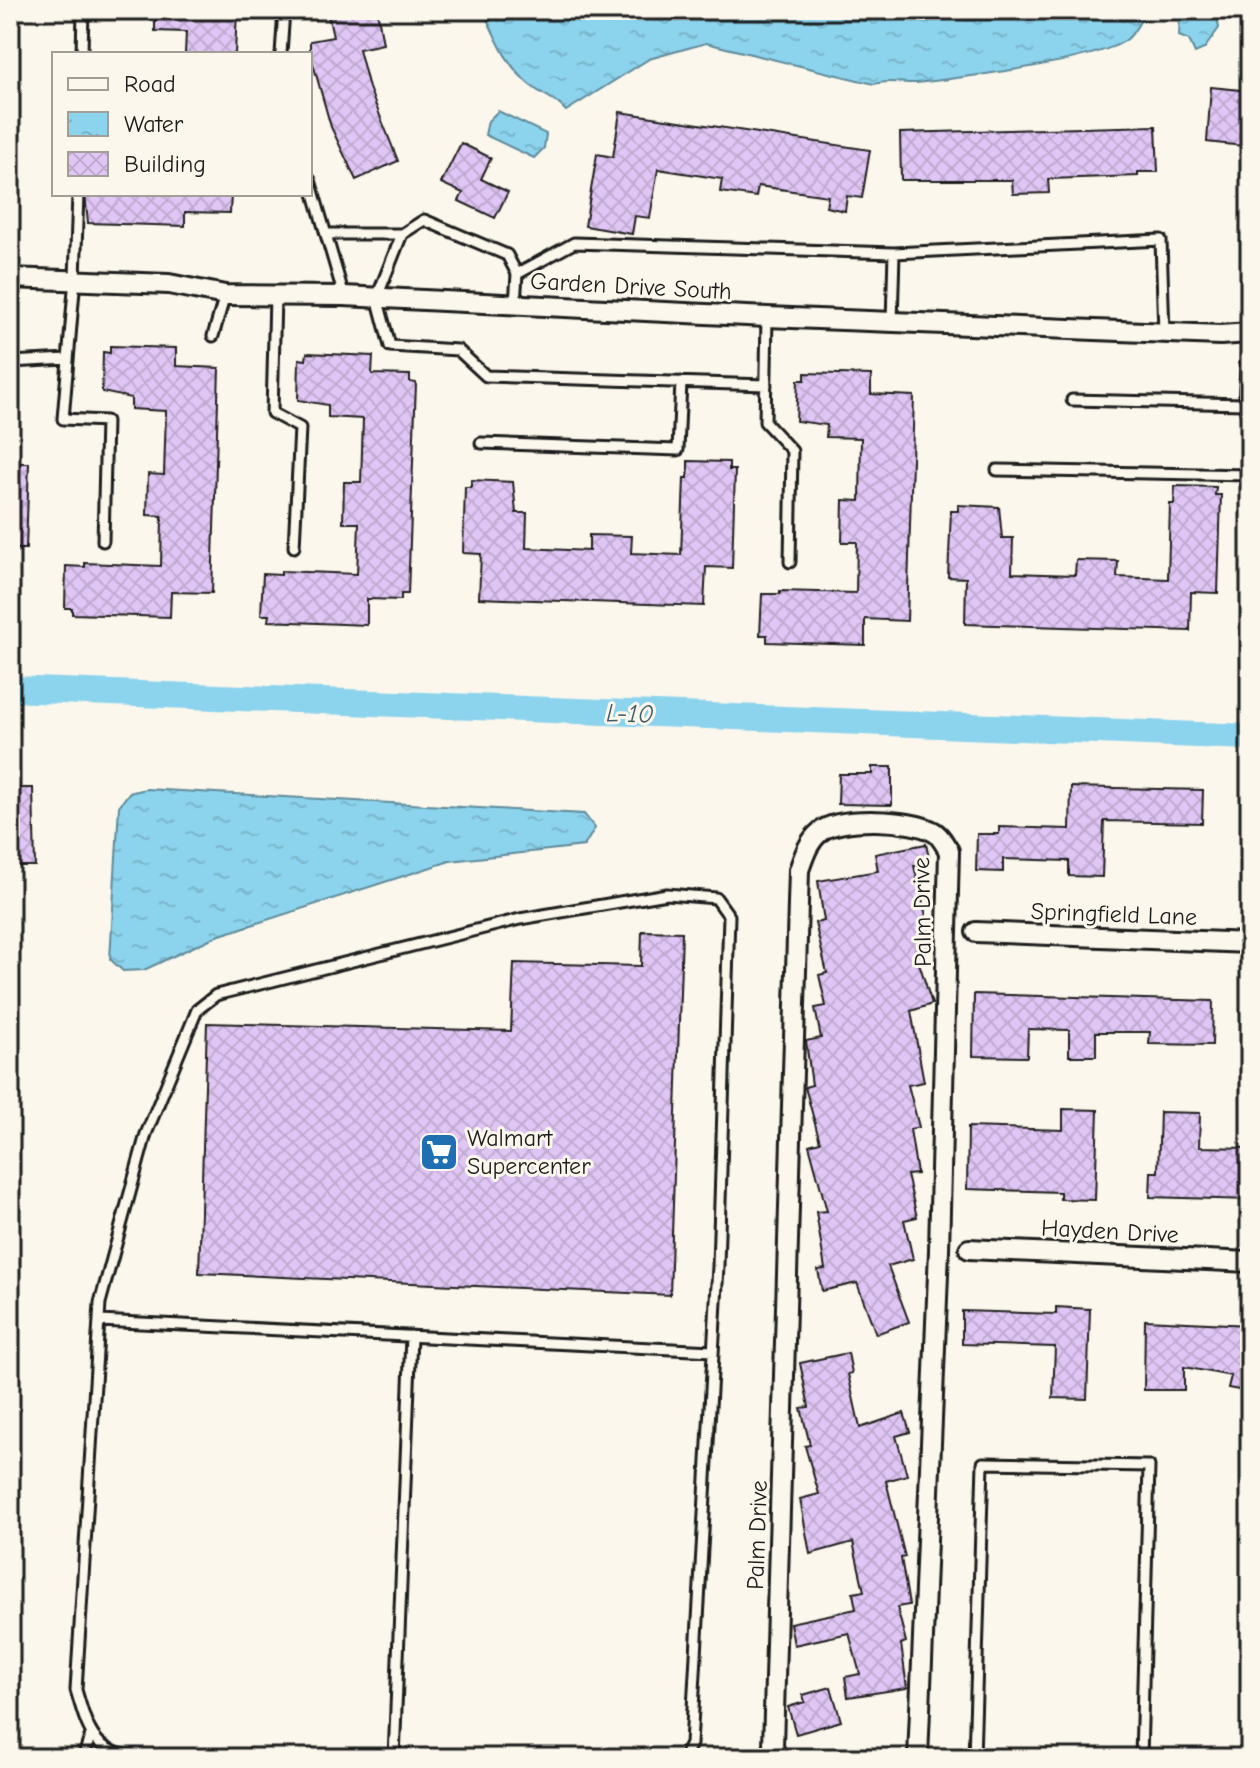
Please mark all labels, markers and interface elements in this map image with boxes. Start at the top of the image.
legend [52,52,312,196]
text: Road [124,70,176,98]
text: Water [124,110,184,138]
text: Building [124,150,206,178]
street label: Garden Drive South [529,267,733,305]
water label: L-10 [606,698,654,730]
street label: Palm Drive [907,857,937,967]
street label: Springfield Lane [1030,897,1198,931]
place label: Walmart Supercenter [467,1124,591,1180]
supermarket icon: Walmart Supercenter [418,1131,460,1173]
street label: Hayden Drive [1040,1213,1180,1249]
street label: Palm Drive [741,1480,773,1590]

